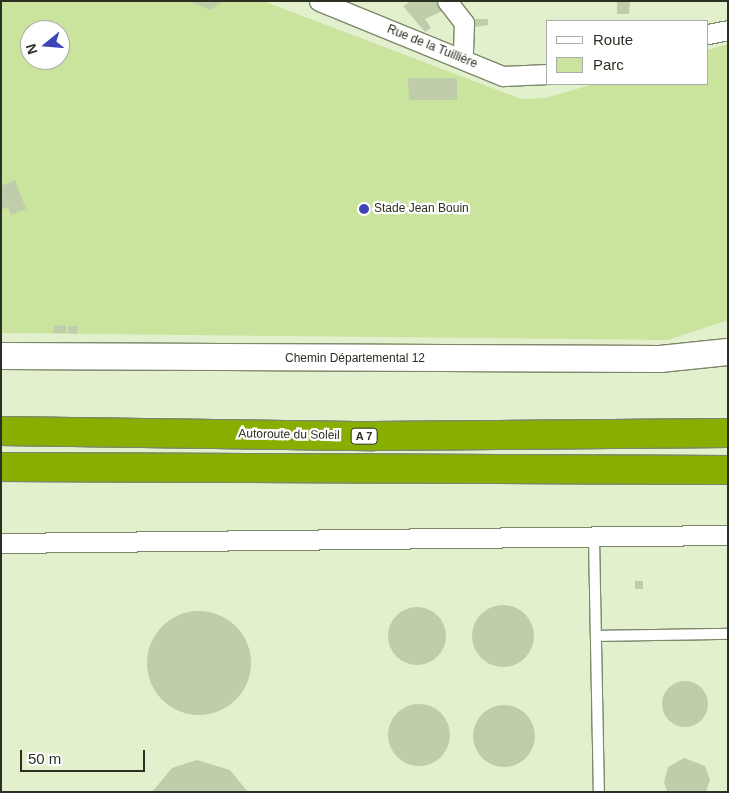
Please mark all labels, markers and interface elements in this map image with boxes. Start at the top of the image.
north arrow [20,20,70,70]
legend [546,20,709,85]
street label: Rue de la Tuillière [385,22,479,72]
text: Route [593,31,633,48]
text: N [22,42,41,56]
text: Parc [593,56,624,73]
place label: Stade Jean Bouin [374,202,469,216]
marker: Stade Jean Bouin [358,203,370,215]
street label: Chemin Départemental 12 [285,352,425,366]
street label: Autoroute du Soleil [238,427,340,443]
road number: A 7 [350,428,378,444]
scale bar [22,740,148,772]
text: 50 m [28,750,61,767]

